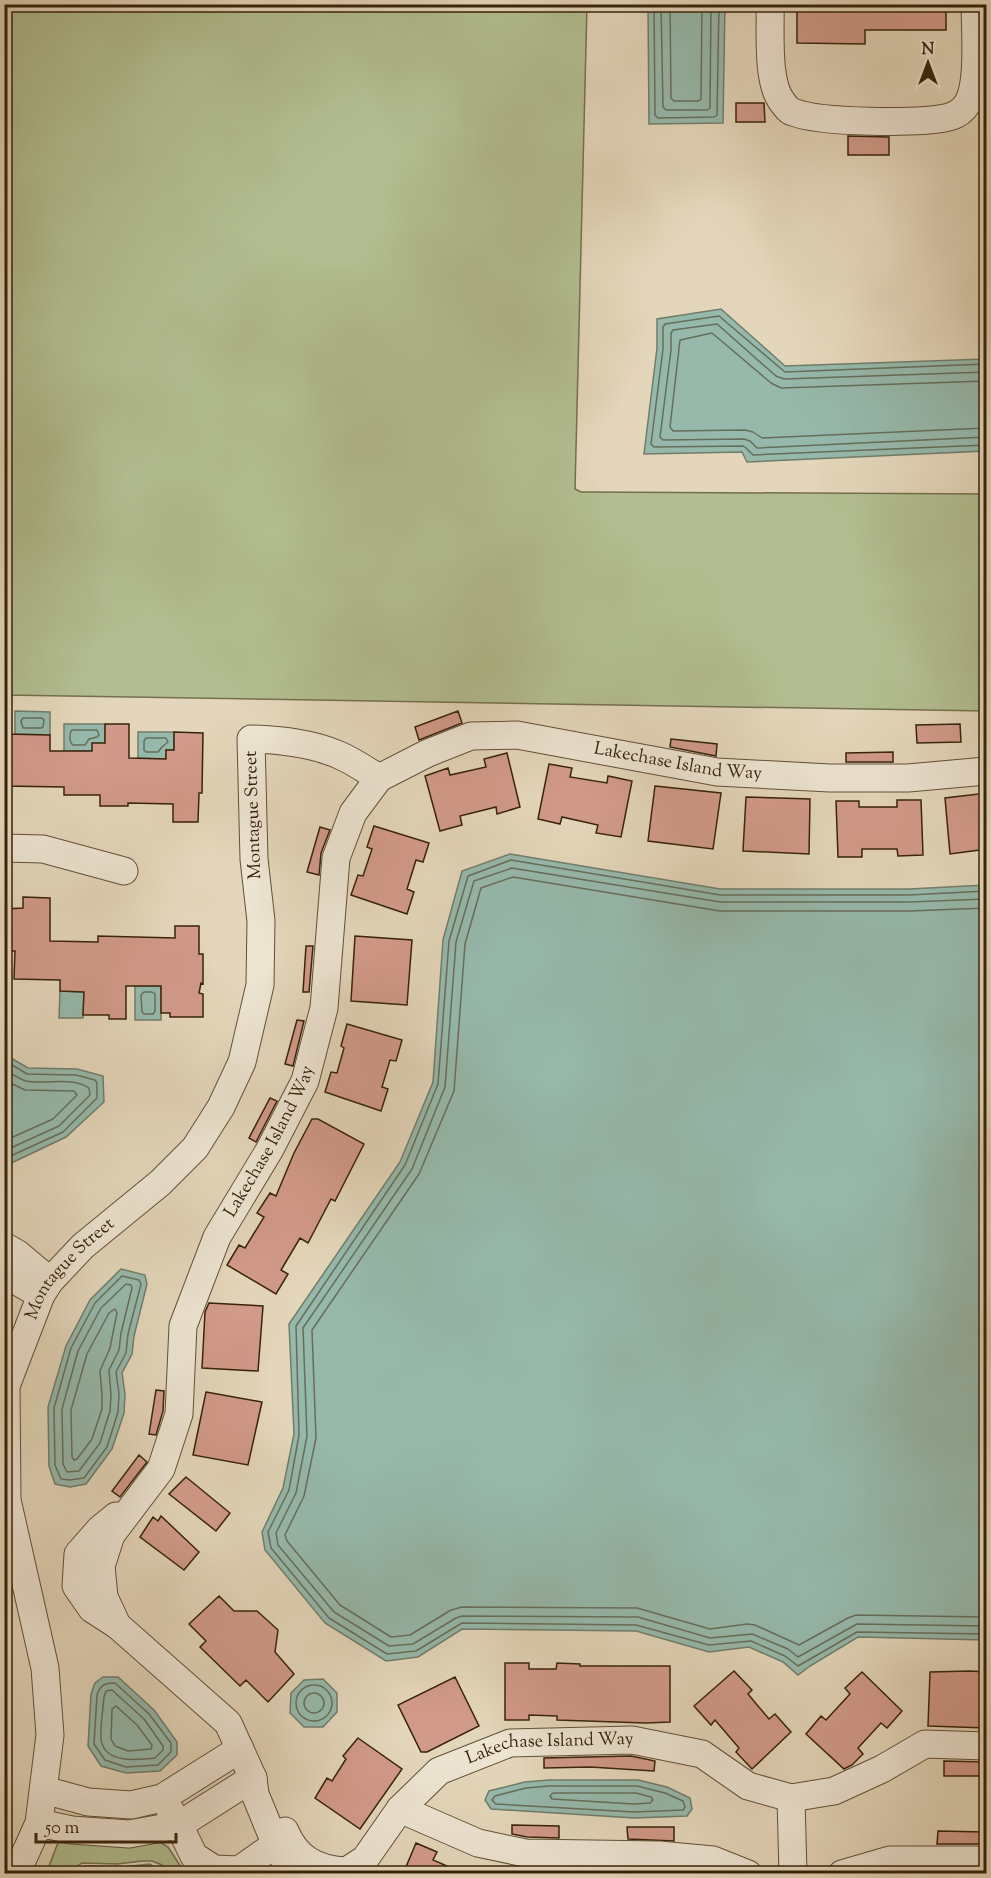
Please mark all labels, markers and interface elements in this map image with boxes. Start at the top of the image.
north arrow [898,33,958,93]
text: N [922,39,935,62]
street label: Lakechase Island Way [592,736,763,787]
street label: Montague Street [239,750,269,880]
street label: Lakechase Island Way [218,1063,321,1223]
street label: Montague Street [20,1212,121,1324]
street label: Lakechase Island Way [462,1727,634,1772]
scale bar [36,1806,176,1844]
text: 50 m [44,1816,80,1842]

